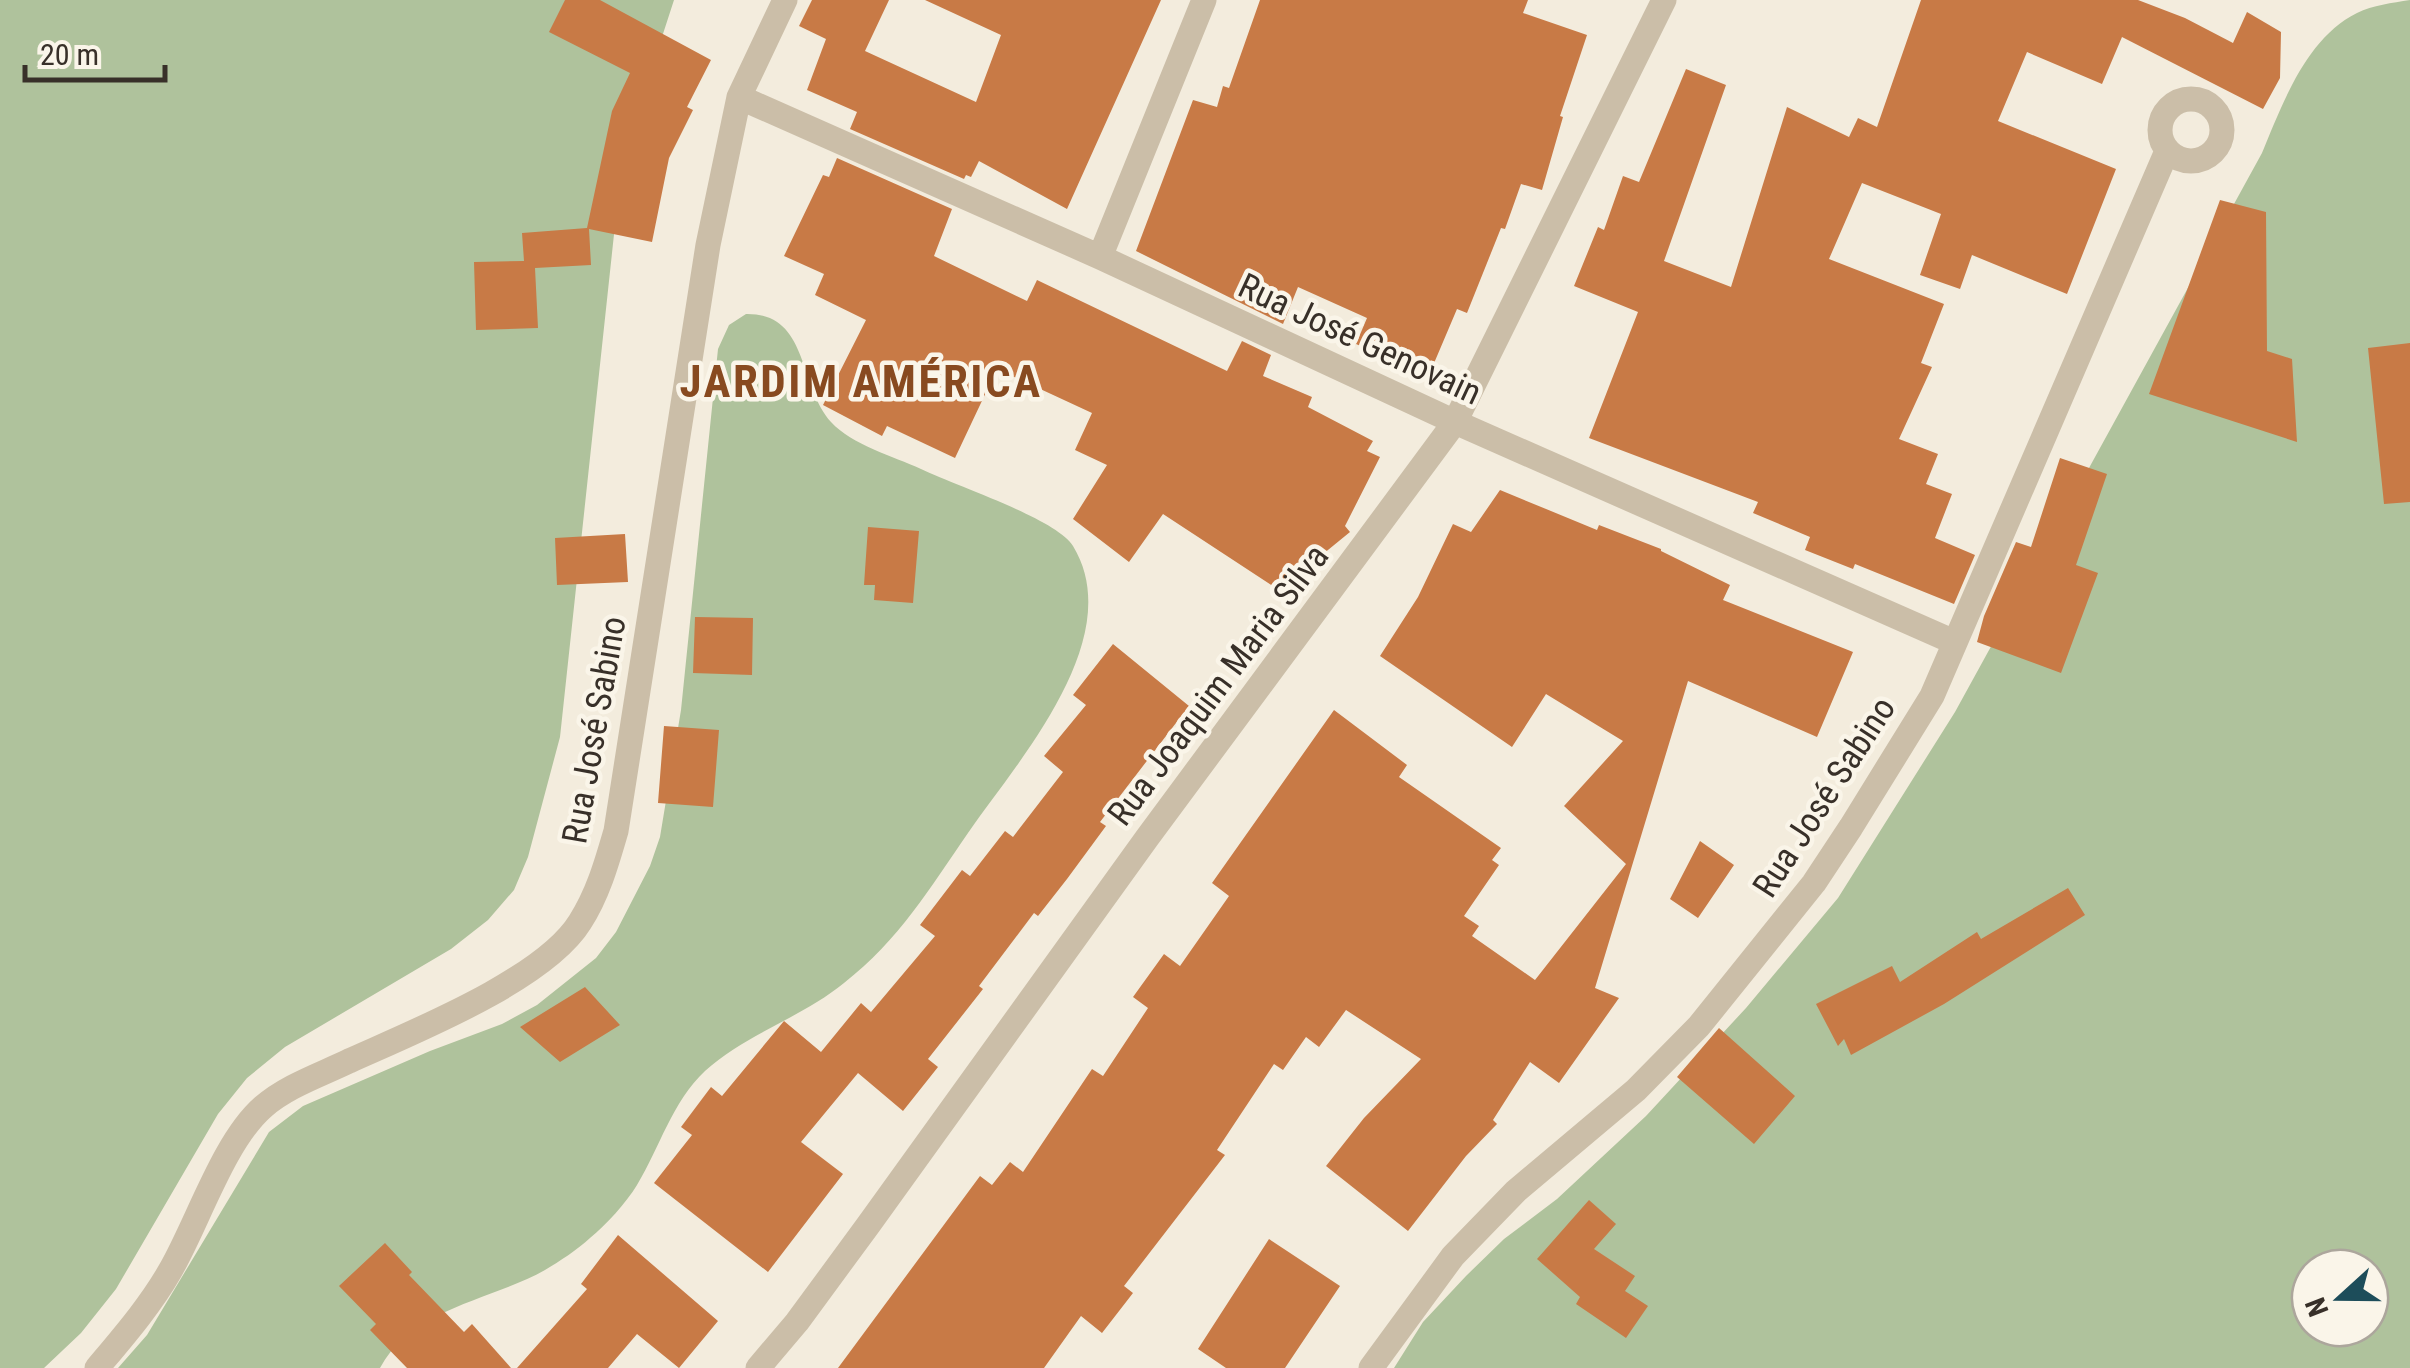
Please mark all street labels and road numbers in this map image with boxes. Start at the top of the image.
street label: Rua José Genovain [1232,265,1488,414]
street label: Rua Joaquim Maria Silva [1099,537,1337,834]
street label: Rua José Sabino [554,613,635,847]
street label: Rua José Sabino [1745,690,1904,905]

